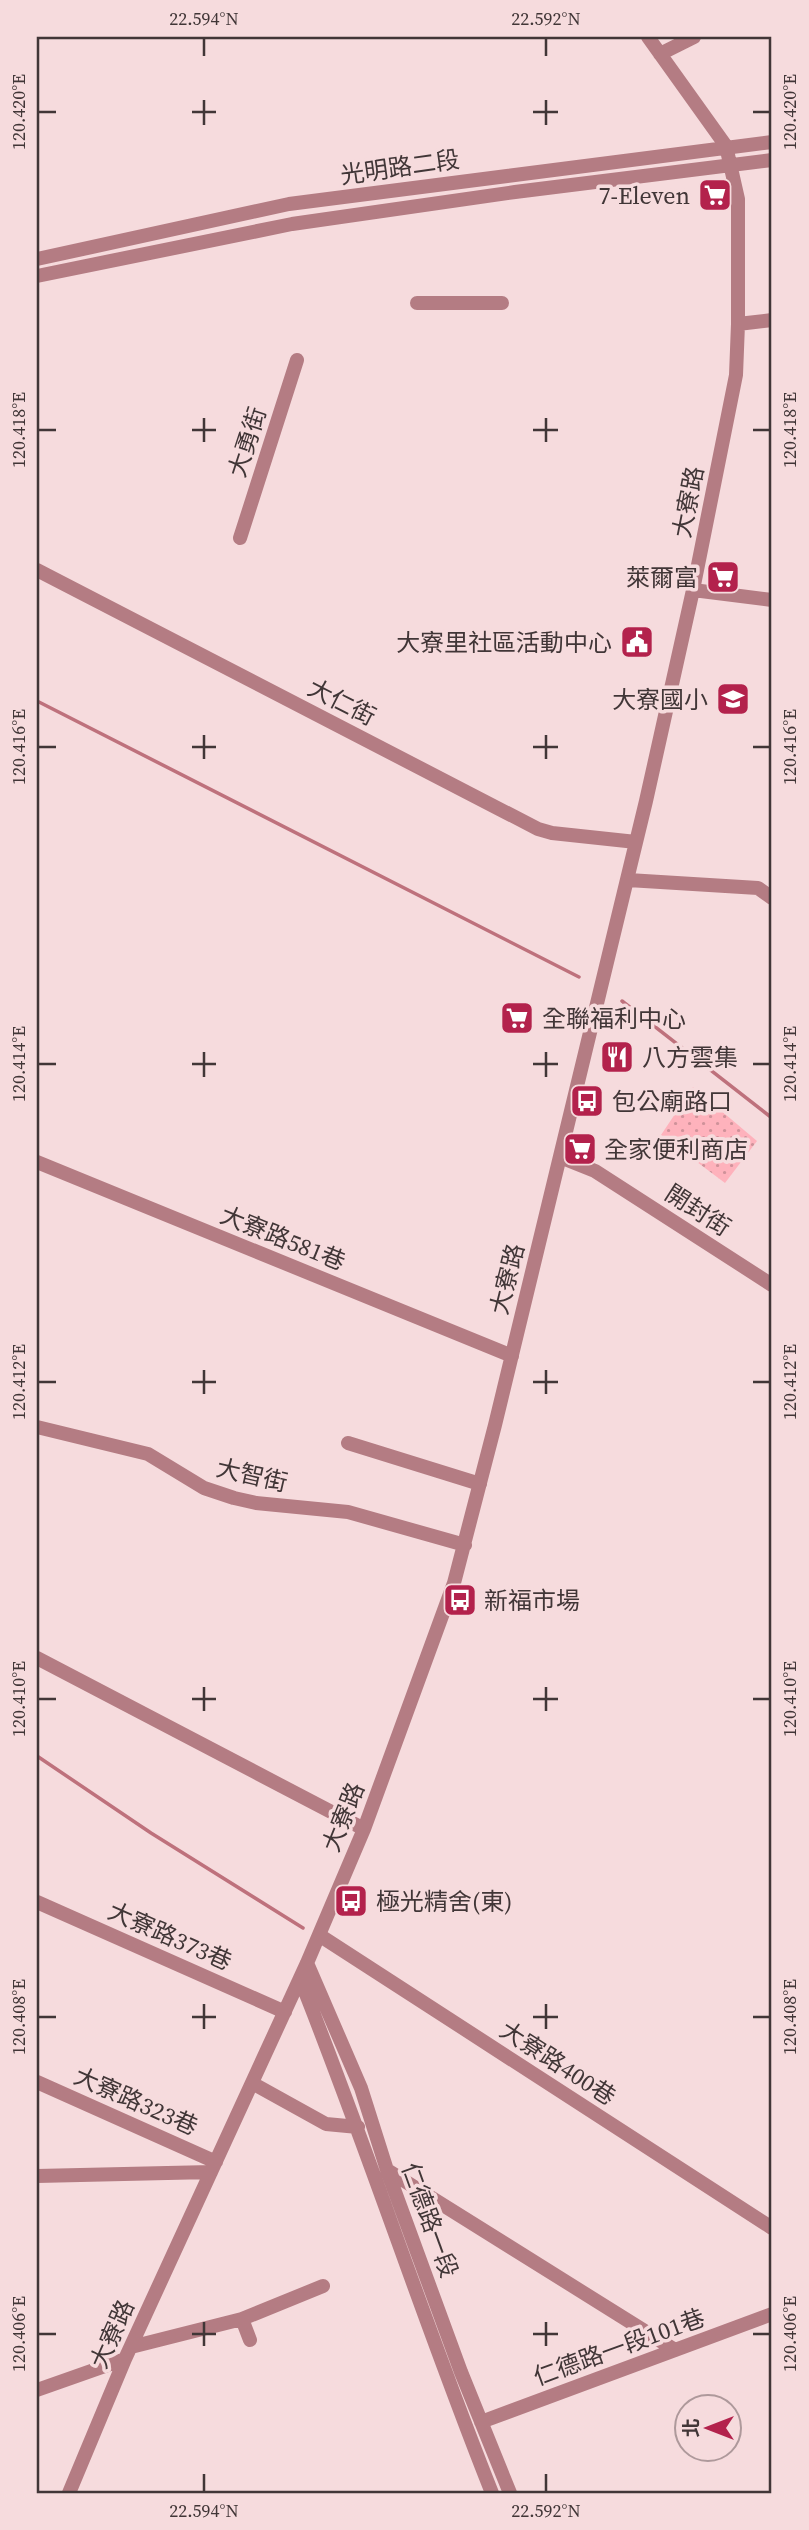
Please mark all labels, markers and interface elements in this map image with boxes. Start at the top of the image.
text: 22.594°N [169,6,239,31]
text: 22.592°N [511,6,581,31]
text: 120.420°E [6,74,31,150]
text: 120.420°E [777,74,802,150]
street label: 光明路二段 [338,142,462,192]
supermarket icon: 7-Eleven [696,176,734,214]
place label: 7-Eleven [598,179,690,212]
text: 120.418°E [6,392,31,468]
text: 120.418°E [777,392,802,468]
street label: 大勇街 [220,403,274,481]
street label: 大寮路 [665,464,711,540]
supermarket icon: 萊爾富 [704,558,742,596]
place label: 萊爾富 [626,561,698,594]
public building icon: 大寮里社區活動中心 [618,623,656,661]
place label: 大寮里社區活動中心 [396,626,612,659]
street label: 大仁街 [302,671,382,733]
school or university icon: 大寮國小 [714,680,752,718]
place label: 大寮國小 [612,683,708,716]
text: 120.416°E [6,709,31,785]
text: 120.416°E [777,709,802,785]
supermarket icon: 全聯福利中心 [498,999,536,1037]
place label: 全聯福利中心 [542,1002,686,1035]
text: 120.414°E [6,1026,31,1102]
text: 120.414°E [777,1026,802,1102]
restaurant icon: 八方雲集 [598,1038,636,1076]
place label: 八方雲集 [642,1041,738,1074]
bus stop icon: 包公廟路口 [568,1082,606,1120]
place label: 包公廟路口 [612,1085,732,1118]
supermarket icon: 全家便利商店 [561,1130,599,1168]
place label: 全家便利商店 [604,1133,748,1166]
street label: 開封街 [659,1177,737,1243]
street label: 大寮路581巷 [216,1198,350,1278]
street label: 大寮路 [482,1240,532,1318]
text: 120.412°E [6,1344,31,1420]
text: 120.412°E [777,1344,802,1420]
street label: 大智街 [213,1451,291,1499]
bus stop icon: 新福市場 [441,1581,479,1619]
place label: 新福市場 [484,1584,580,1617]
text: 120.410°E [6,1661,31,1737]
text: 120.410°E [777,1661,802,1737]
street label: 大寮路 [314,1777,372,1857]
bus stop icon: 極光精舍(東) [332,1882,370,1920]
place label: 極光精舍(東) [376,1885,512,1918]
street label: 大寮路373巷 [103,1894,237,1978]
text: 120.408°E [6,1979,31,2055]
text: 120.408°E [777,1979,802,2055]
street label: 大寮路400巷 [494,2013,622,2113]
street label: 大寮路323巷 [69,2059,203,2143]
street label: 仁德路一段 [394,2158,466,2282]
street label: 大寮路 [82,2294,142,2374]
text: 120.406°E [6,2296,31,2372]
text: 120.406°E [777,2296,802,2372]
street label: 仁德路一段101巷 [529,2301,709,2393]
north arrow [672,2394,742,2464]
text: 北 [678,2418,704,2438]
text: 22.594°N [169,2498,239,2523]
text: 22.592°N [511,2498,581,2523]

